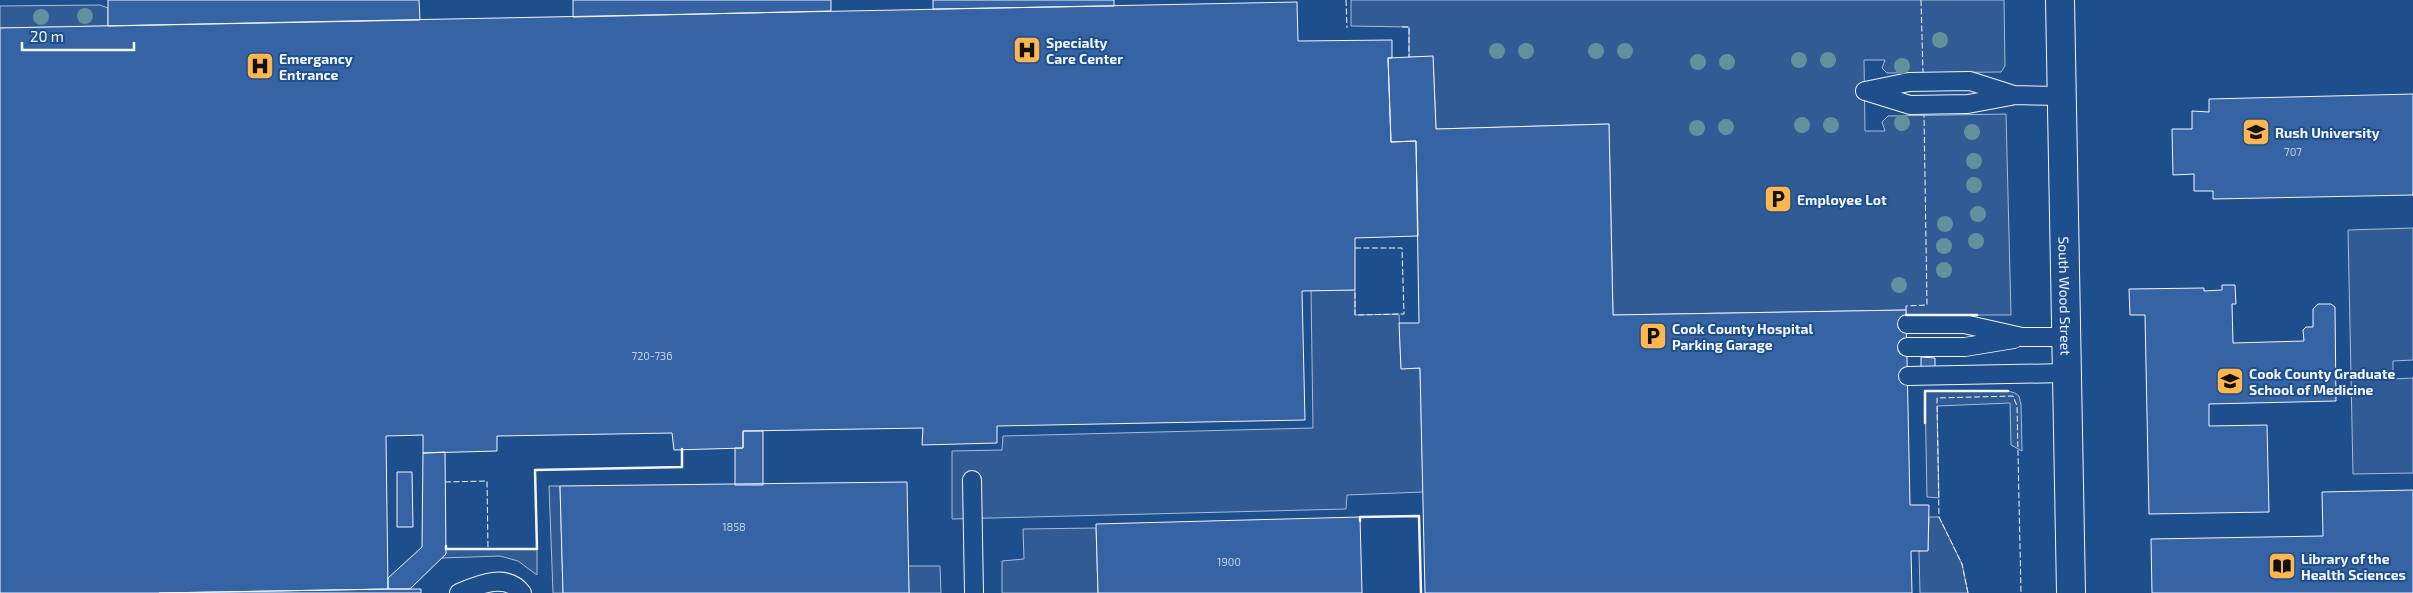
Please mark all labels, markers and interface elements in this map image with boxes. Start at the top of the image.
scale bar [22,20,135,52]
text: 20 m [30,27,64,45]
place label: Specialty Care Center [1046,34,1123,67]
hospital icon: Specialty Care Center [1012,35,1042,65]
place label: Emergancy Entrance [279,50,353,83]
hospital icon: Emergancy Entrance [245,51,275,81]
school or university icon: Rush University [2241,117,2271,147]
place label: Rush University [2275,124,2380,141]
house number: 707 [2284,145,2302,158]
parking icon: Employee Lot [1763,184,1793,214]
place label: Employee Lot [1797,191,1887,208]
street label: South Wood Street [2056,236,2075,356]
place label: Cook County Hospital Parking Garage [1672,320,1813,353]
parking icon: Cook County Hospital Parking Garage [1638,321,1668,351]
house number: 720-736 [632,349,672,362]
place label: Cook County Graduate School of Medicine [2249,365,2395,398]
school or university icon: Cook County Graduate School of Medicine [2215,366,2245,396]
house number: 1858 [722,520,746,533]
place label: Library of the Health Sciences [2301,550,2406,583]
library icon: Library of the Health Sciences [2267,551,2297,581]
house number: 1900 [1217,555,1241,568]

